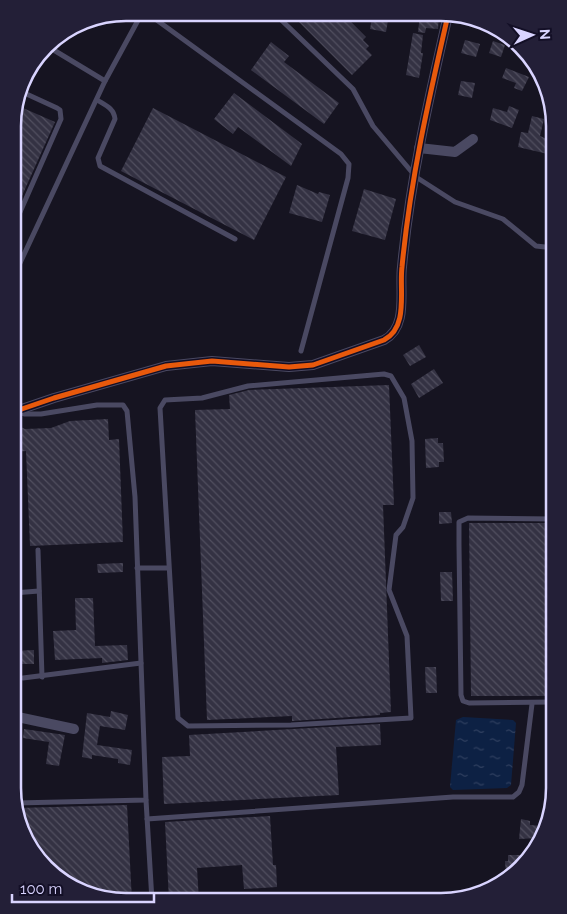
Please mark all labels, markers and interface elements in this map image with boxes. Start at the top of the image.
north arrow [507,10,557,60]
text: N [537,29,553,40]
scale bar [12,872,155,904]
text: 100 m [20,880,62,898]

